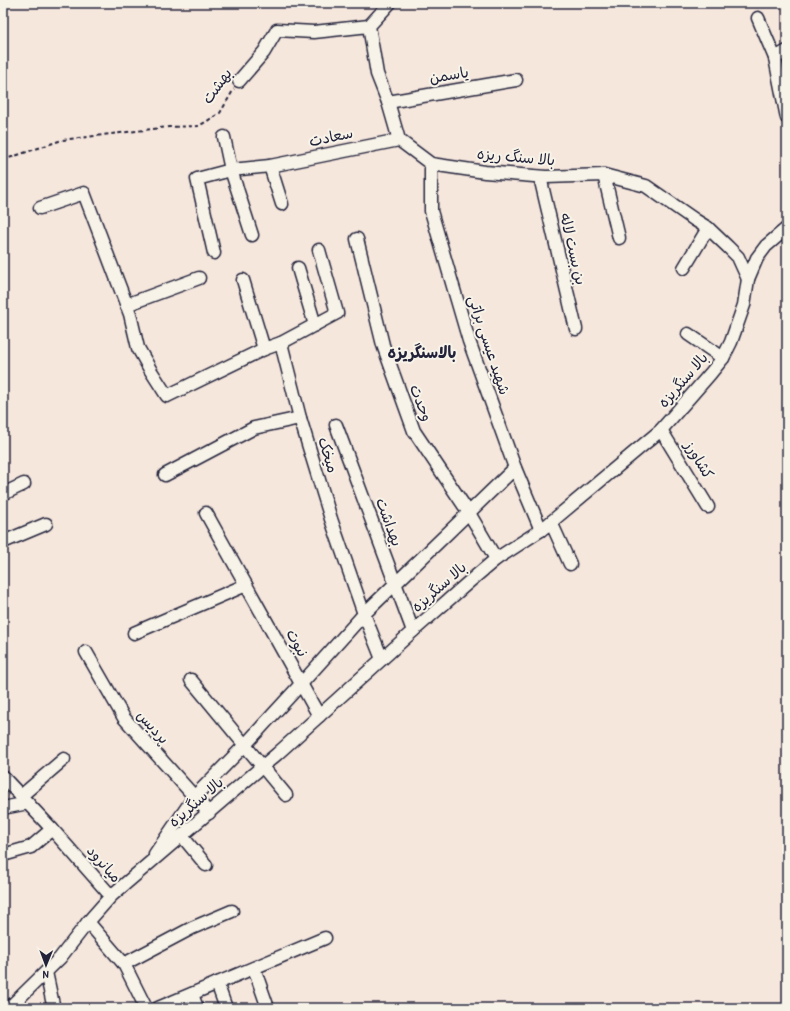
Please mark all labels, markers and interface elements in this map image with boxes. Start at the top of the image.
street label: یاسمن [428,61,470,88]
street label: بهشت [196,64,237,108]
street label: سعادت [307,122,355,151]
street label: بالا سنگ ریزه [476,143,556,170]
street label: بن بست لاله [555,211,592,287]
street label: شهید عیسی براتی [463,292,515,397]
district label: بالاسنگریزه [388,341,456,363]
street label: بالا سنگریزه [653,347,713,412]
street label: وحدت [405,381,438,424]
street label: میخک [313,434,344,475]
street label: کشاورز [679,436,719,483]
street label: بهداشت [371,495,408,549]
street label: بالا سنگریزه [406,557,471,617]
street label: نبوت [281,625,314,660]
street label: پردیس [132,705,174,748]
street label: بالا سنگریزه [163,772,228,832]
street label: میانرود [82,840,127,887]
north arrow [26,945,66,985]
text: N [43,968,49,982]

